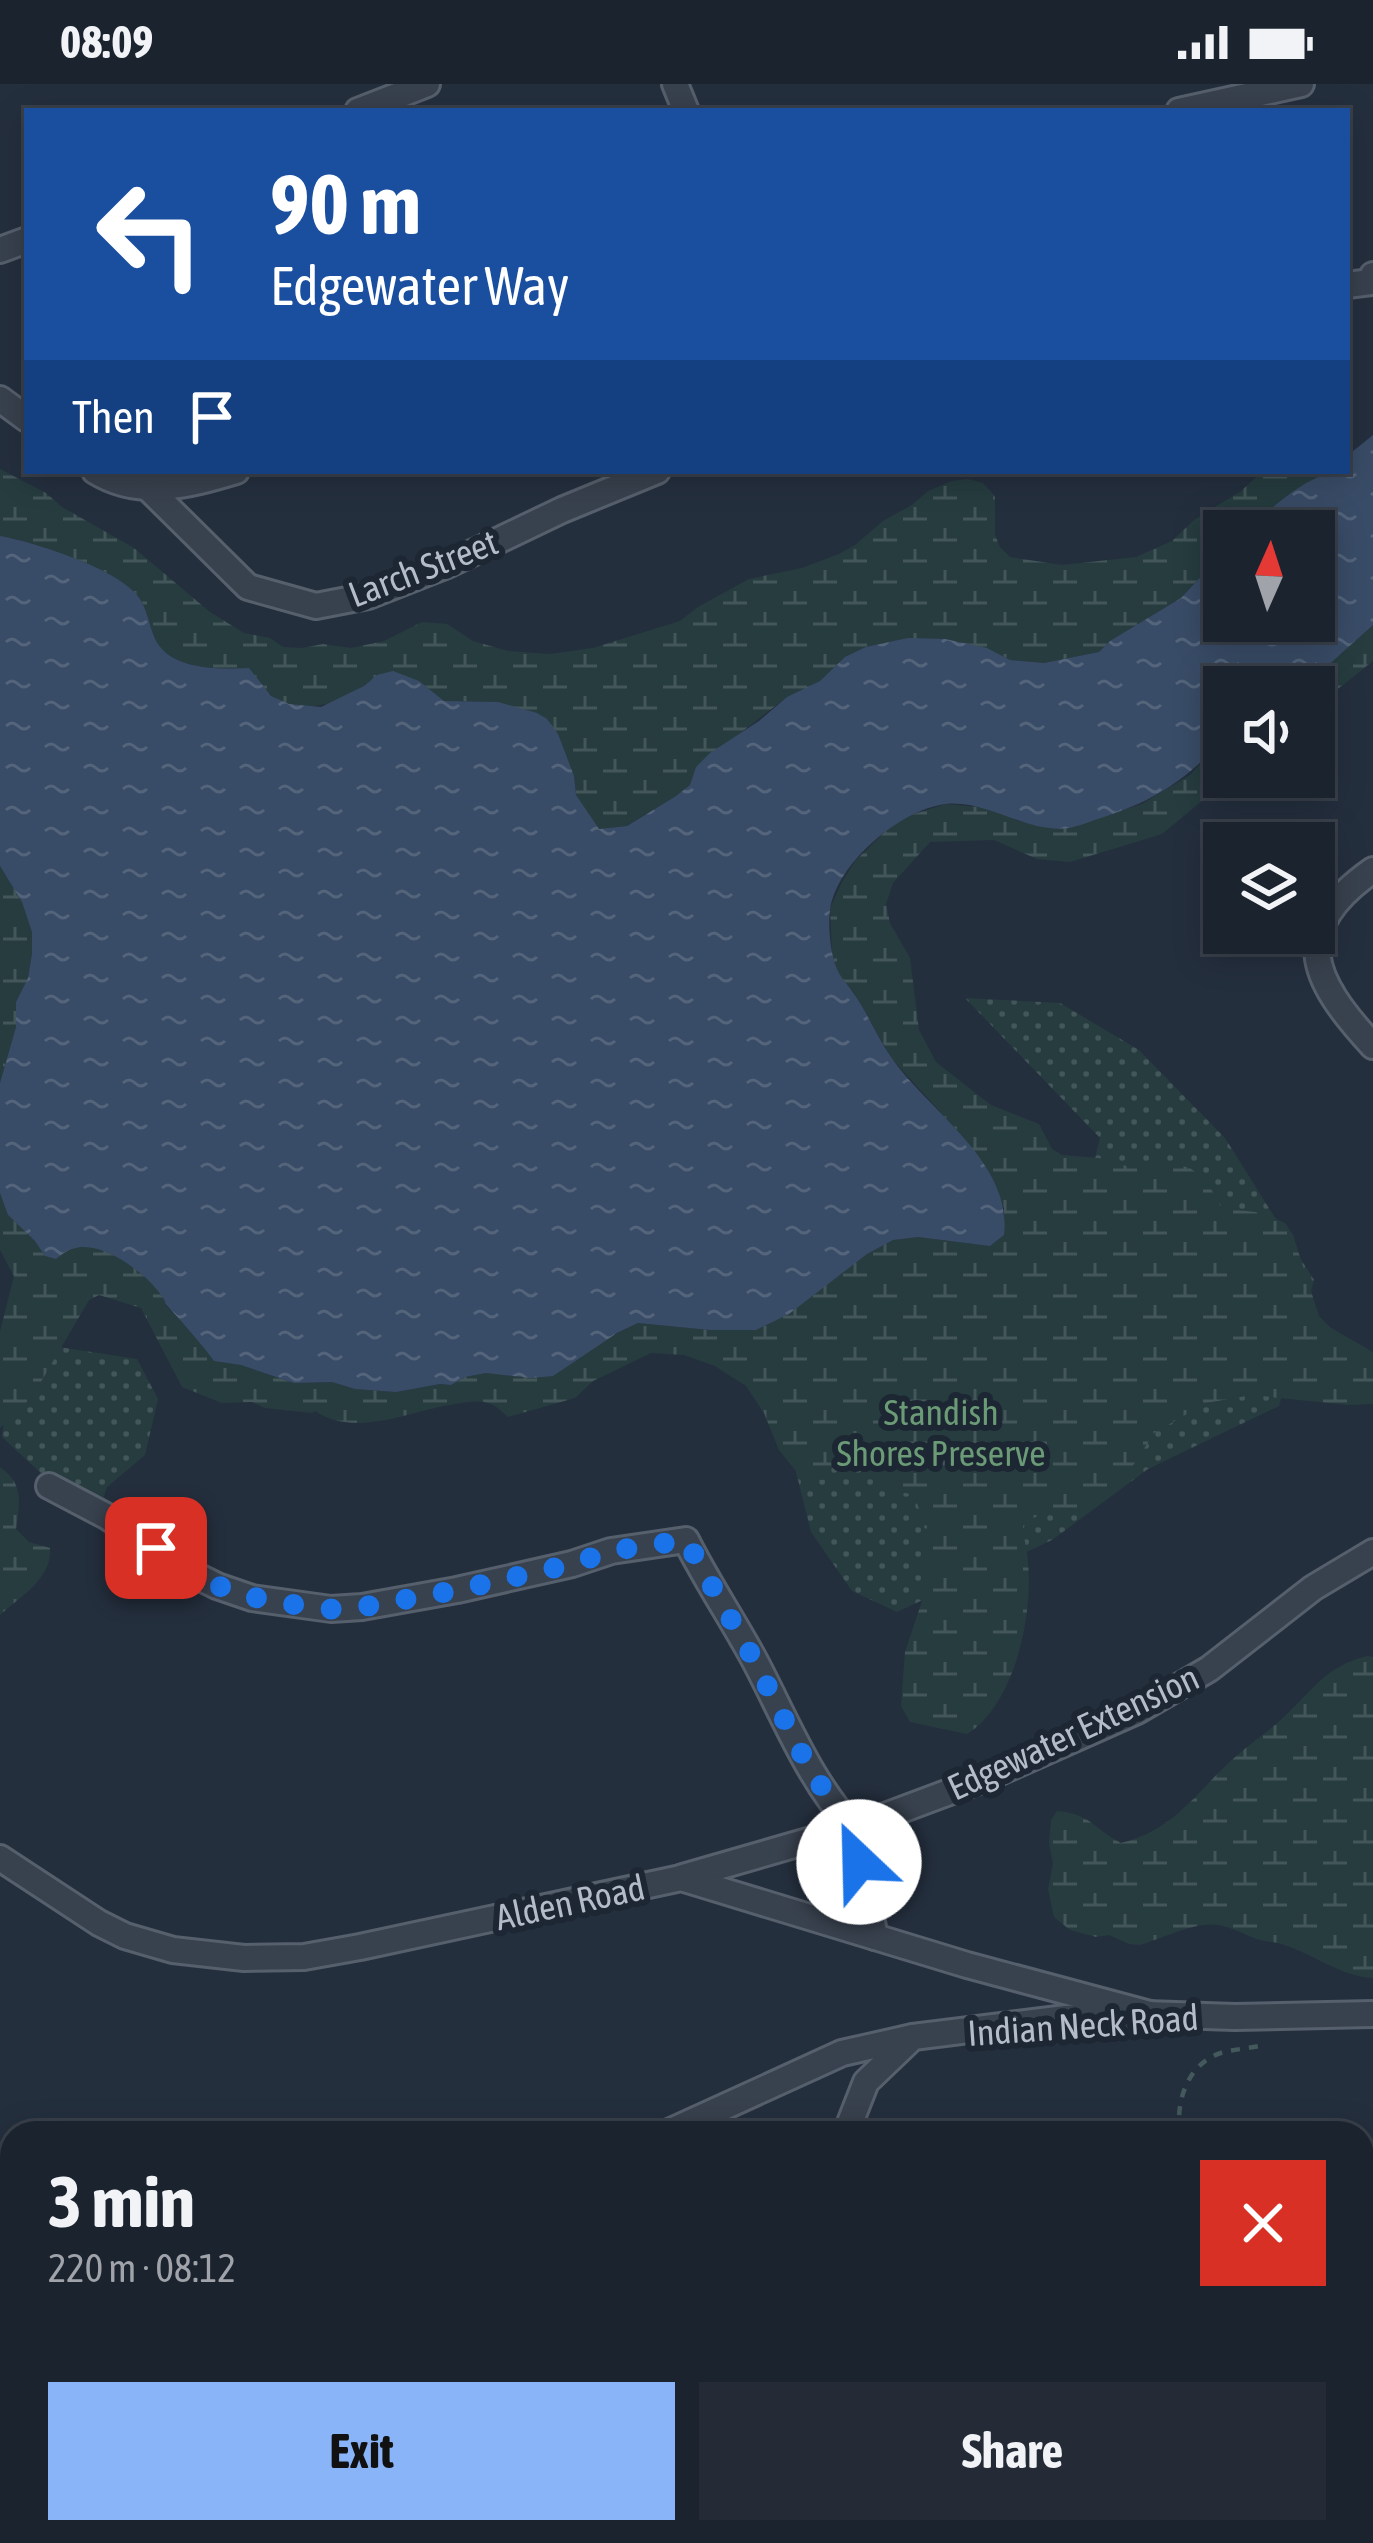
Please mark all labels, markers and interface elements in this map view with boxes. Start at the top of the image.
text: 08:09 [60,16,154,68]
icon: left [72,156,228,312]
text: 90 m [270,156,421,252]
text: Edgewater Way [270,255,569,316]
icon: arrive [179,384,245,450]
text: Then [72,391,155,443]
north arrow [1203,510,1335,642]
map controls [1203,510,1335,954]
street label: Larch Street [343,520,503,616]
button: sound [1203,666,1335,798]
button: layers [1203,822,1335,954]
park label: Standish Shores Preserve [836,1391,1046,1474]
pin [105,1497,207,1599]
icon: arrive [123,1515,189,1581]
street label: Edgewater Extension [941,1655,1205,1809]
position arrow [796,1799,922,1925]
street label: Alden Road [492,1866,648,1938]
street label: Indian Neck Road [966,1996,1200,2054]
text: 3 min [48,2160,195,2242]
button: close [1200,2160,1326,2286]
text: 220 m · 08:12 [48,2246,236,2290]
button: Exit [48,2382,675,2520]
button: Share [699,2382,1326,2520]

